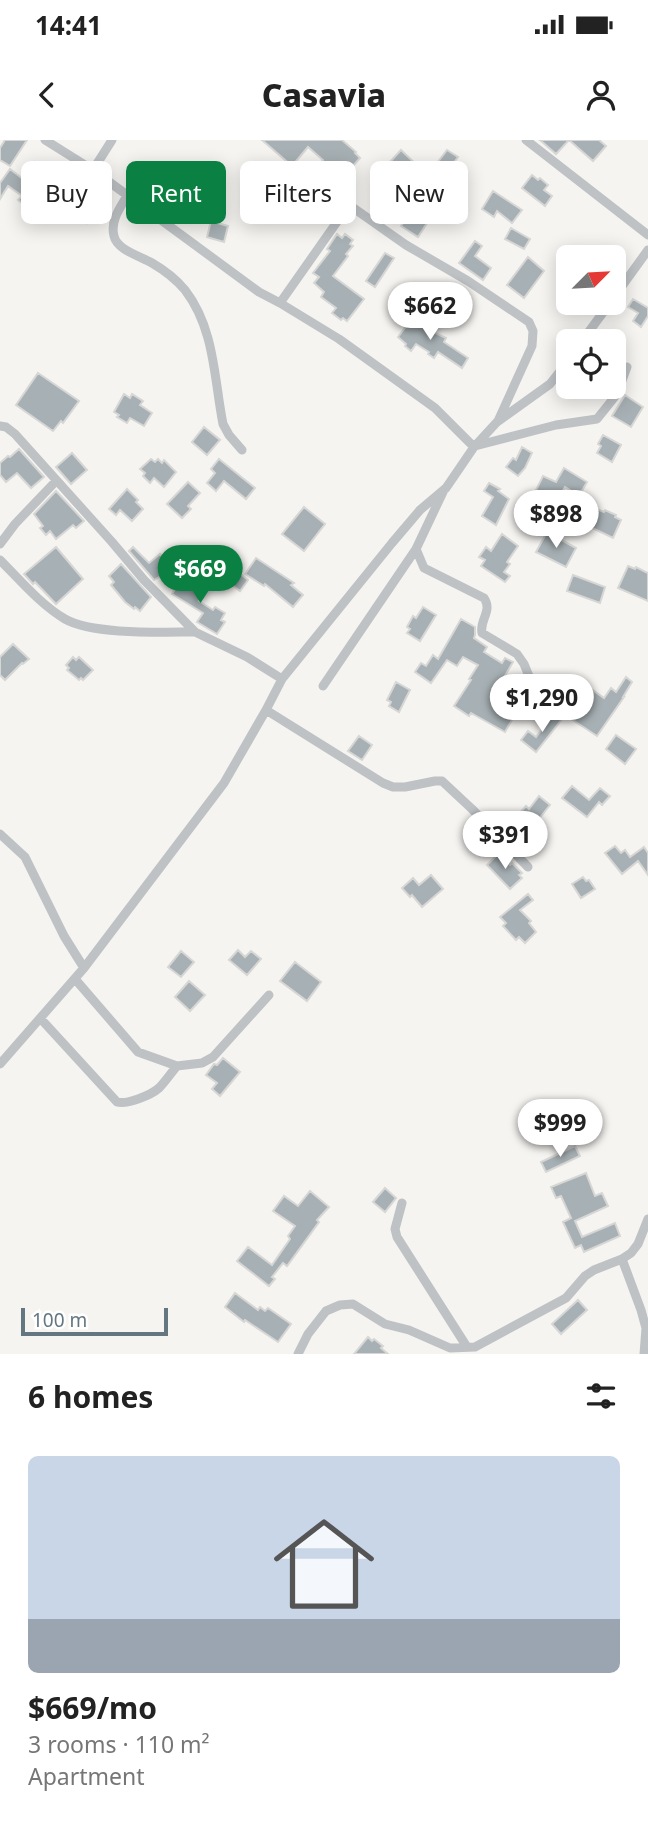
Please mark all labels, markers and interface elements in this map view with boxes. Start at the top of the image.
text: 14:41 [35,7,102,43]
text: Casavia [262,73,386,116]
icon: back [28,76,66,114]
icon: person [582,76,620,114]
chip: Buy [21,161,112,224]
chip: Rent [126,161,226,224]
chip: Filters [240,161,356,224]
chip: New [370,161,468,224]
north arrow [556,245,626,315]
map controls [556,245,626,399]
pin: $662 [389,282,471,342]
text: $662 [404,289,456,321]
button: locate [556,329,626,399]
pin: $898 [515,490,597,550]
text: $898 [530,497,582,529]
pin: $669 [159,546,241,605]
text: $669 [174,552,226,584]
pin: $1,290 [485,674,599,734]
text: $1,290 [506,681,578,713]
pin: $391 [464,812,546,871]
text: $391 [479,818,531,850]
pin: $999 [519,1100,601,1159]
text: $999 [534,1106,586,1138]
scale bar [21,1305,168,1337]
text: 100 m [32,1307,87,1333]
text: 6 homes [28,1376,153,1417]
icon: filters [582,1377,620,1415]
icon: home [261,1501,387,1627]
text: $669/mo [28,1687,157,1728]
text: 3 rooms · 110 m² [28,1728,210,1760]
text: Apartment [28,1760,145,1792]

